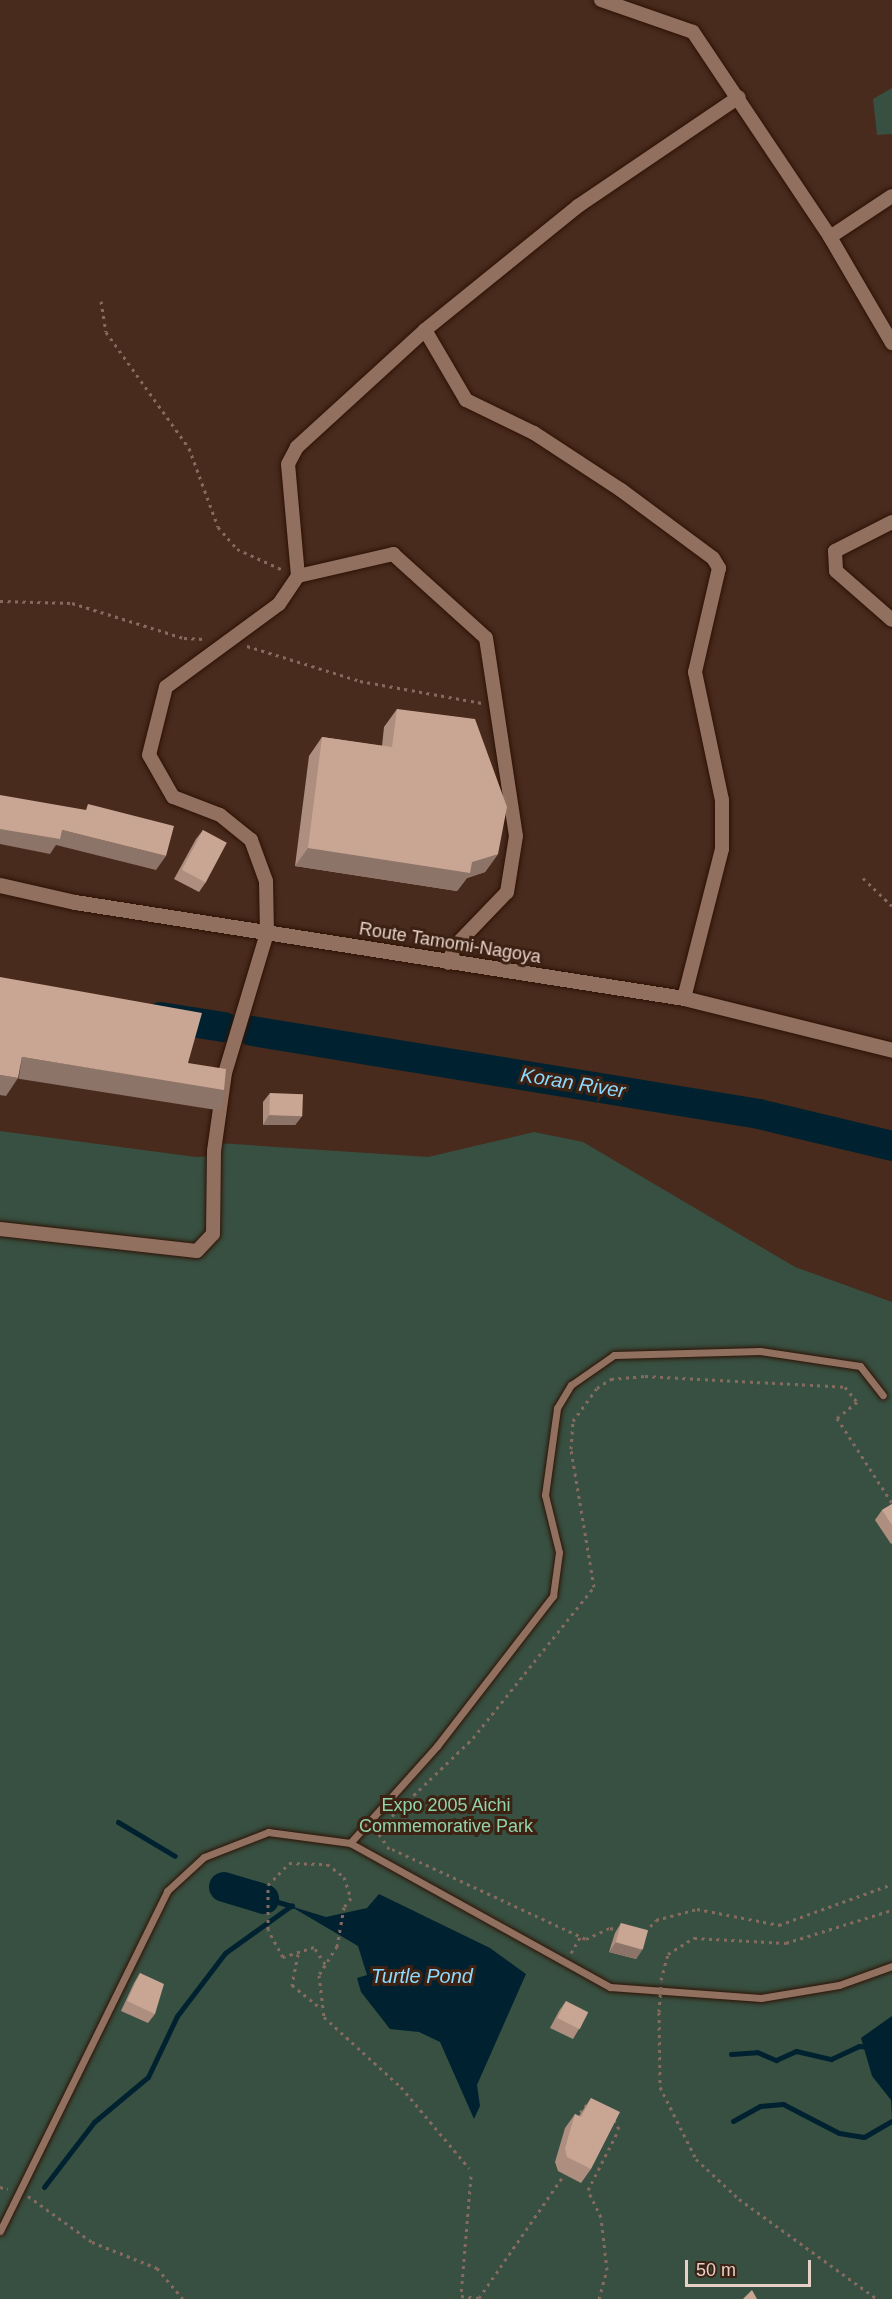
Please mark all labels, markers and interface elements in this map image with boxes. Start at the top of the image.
street label: Route Tamomi-Nagoya [357,918,543,968]
water label: Koran River [519,1063,627,1103]
park label: Expo 2005 Aichi Commemorative Park [359,1795,533,1838]
water label: Turtle Pond [371,1964,473,1988]
scale bar [688,2248,814,2286]
text: 50 m [696,2260,736,2280]

